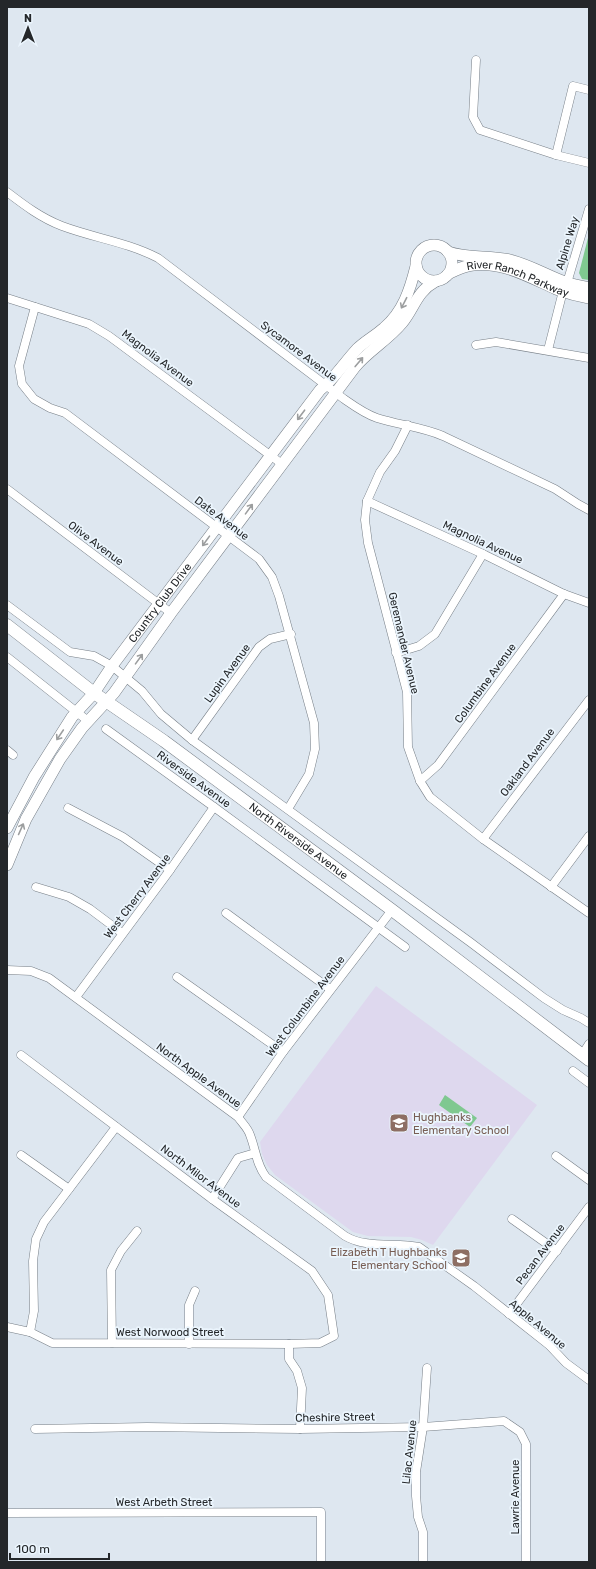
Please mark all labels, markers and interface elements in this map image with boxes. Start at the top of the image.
north arrow [8,8,48,48]
text: N [24,12,32,25]
street label: Alpine Way [553,215,582,271]
street label: River Ranch Parkway [465,258,571,300]
one-way arrow [399,297,407,309]
street label: Sycamore Avenue [258,318,339,384]
street label: Magnolia Avenue [119,327,196,390]
one-way arrow [355,356,364,367]
one-way arrow [297,410,305,421]
street label: Date Avenue [192,494,252,543]
one-way arrow [245,504,253,515]
street label: Olive Avenue [66,518,126,568]
street label: Magnolia Avenue [441,518,525,567]
one-way arrow [202,536,210,547]
street label: Country Club Drive [126,561,194,645]
street label: Geremander Avenue [385,591,422,695]
street label: Lupin Avenue [202,641,253,705]
street label: Columbine Avenue [452,641,519,726]
one-way arrow [135,654,143,665]
street label: Oakland Avenue [498,726,557,799]
one-way arrow [56,729,64,741]
street label: Riverside Avenue [154,748,233,811]
street label: North Riverside Avenue [246,800,351,882]
one-way arrow [18,823,26,835]
street label: West Cherry Avenue [101,851,173,941]
street label: West Columbine Avenue [263,953,348,1059]
street label: North Apple Avenue [154,1040,244,1111]
place label: Hughbanks Elementary School [413,1111,509,1137]
school or university icon: Hughbanks Elementary School [388,1112,410,1134]
street label: North Milor Avenue [158,1142,243,1211]
street label: Pecan Avenue [513,1221,568,1287]
place label: Elizabeth T Hughbanks Elementary School [330,1246,447,1272]
school or university icon: Elizabeth T Hughbanks Elementary School [450,1247,472,1269]
street label: Apple Avenue [507,1297,569,1352]
street label: West Norwood Street [116,1326,225,1339]
street label: Cheshire Street [295,1410,376,1425]
street label: Lilac Avenue [400,1419,419,1485]
street label: Lawrie Avenue [509,1460,522,1535]
street label: West Arbeth Street [116,1496,213,1509]
scale bar [10,1535,109,1561]
text: 100 m [16,1542,50,1556]

